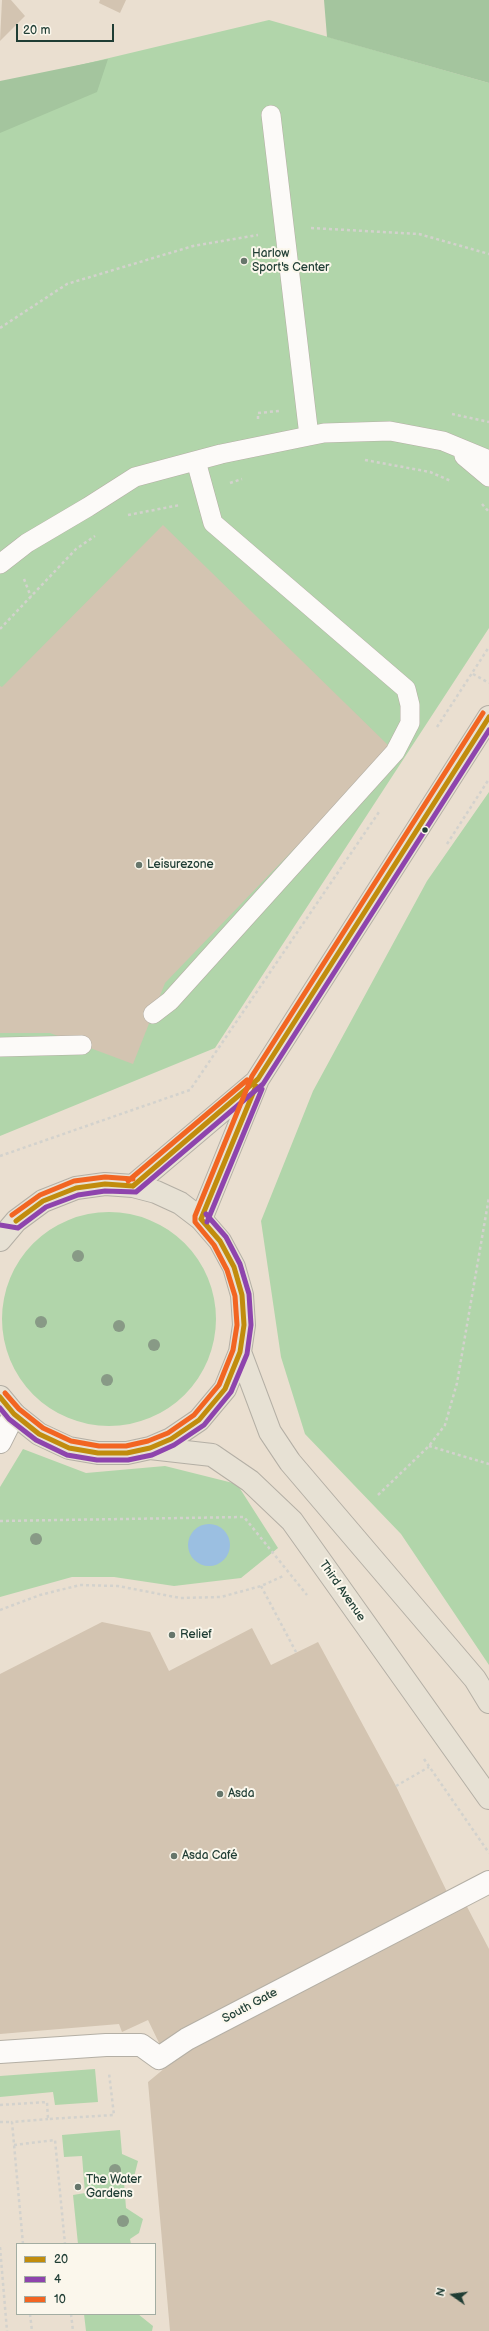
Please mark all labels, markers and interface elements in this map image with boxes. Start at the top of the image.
scale bar [18,16,116,42]
text: 20 m [23,23,50,38]
place label: Harlow Sport's Center [252,247,329,275]
marker: Harlow Sport's Center [239,256,249,266]
unlabelled marker [420,825,430,835]
place label: Leisurezone [147,858,214,872]
marker: Leisurezone [134,860,144,870]
street label: Third Avenue [316,1558,368,1624]
place label: Relief [180,1628,212,1642]
marker: Relief [167,1630,177,1640]
place label: Asda [228,1787,254,1801]
marker: Asda [215,1789,225,1799]
place label: Asda Café [182,1849,238,1863]
marker: Asda Café [169,1851,179,1861]
street label: South Gate [220,1985,280,2027]
place label: The Water Gardens [86,2173,142,2201]
marker: The Water Gardens [73,2182,83,2192]
legend [16,2243,156,2315]
text: 20 [54,2252,68,2267]
text: 4 [54,2272,61,2287]
north arrow [433,2275,473,2315]
text: N [434,2286,448,2298]
text: 10 [54,2292,66,2307]

